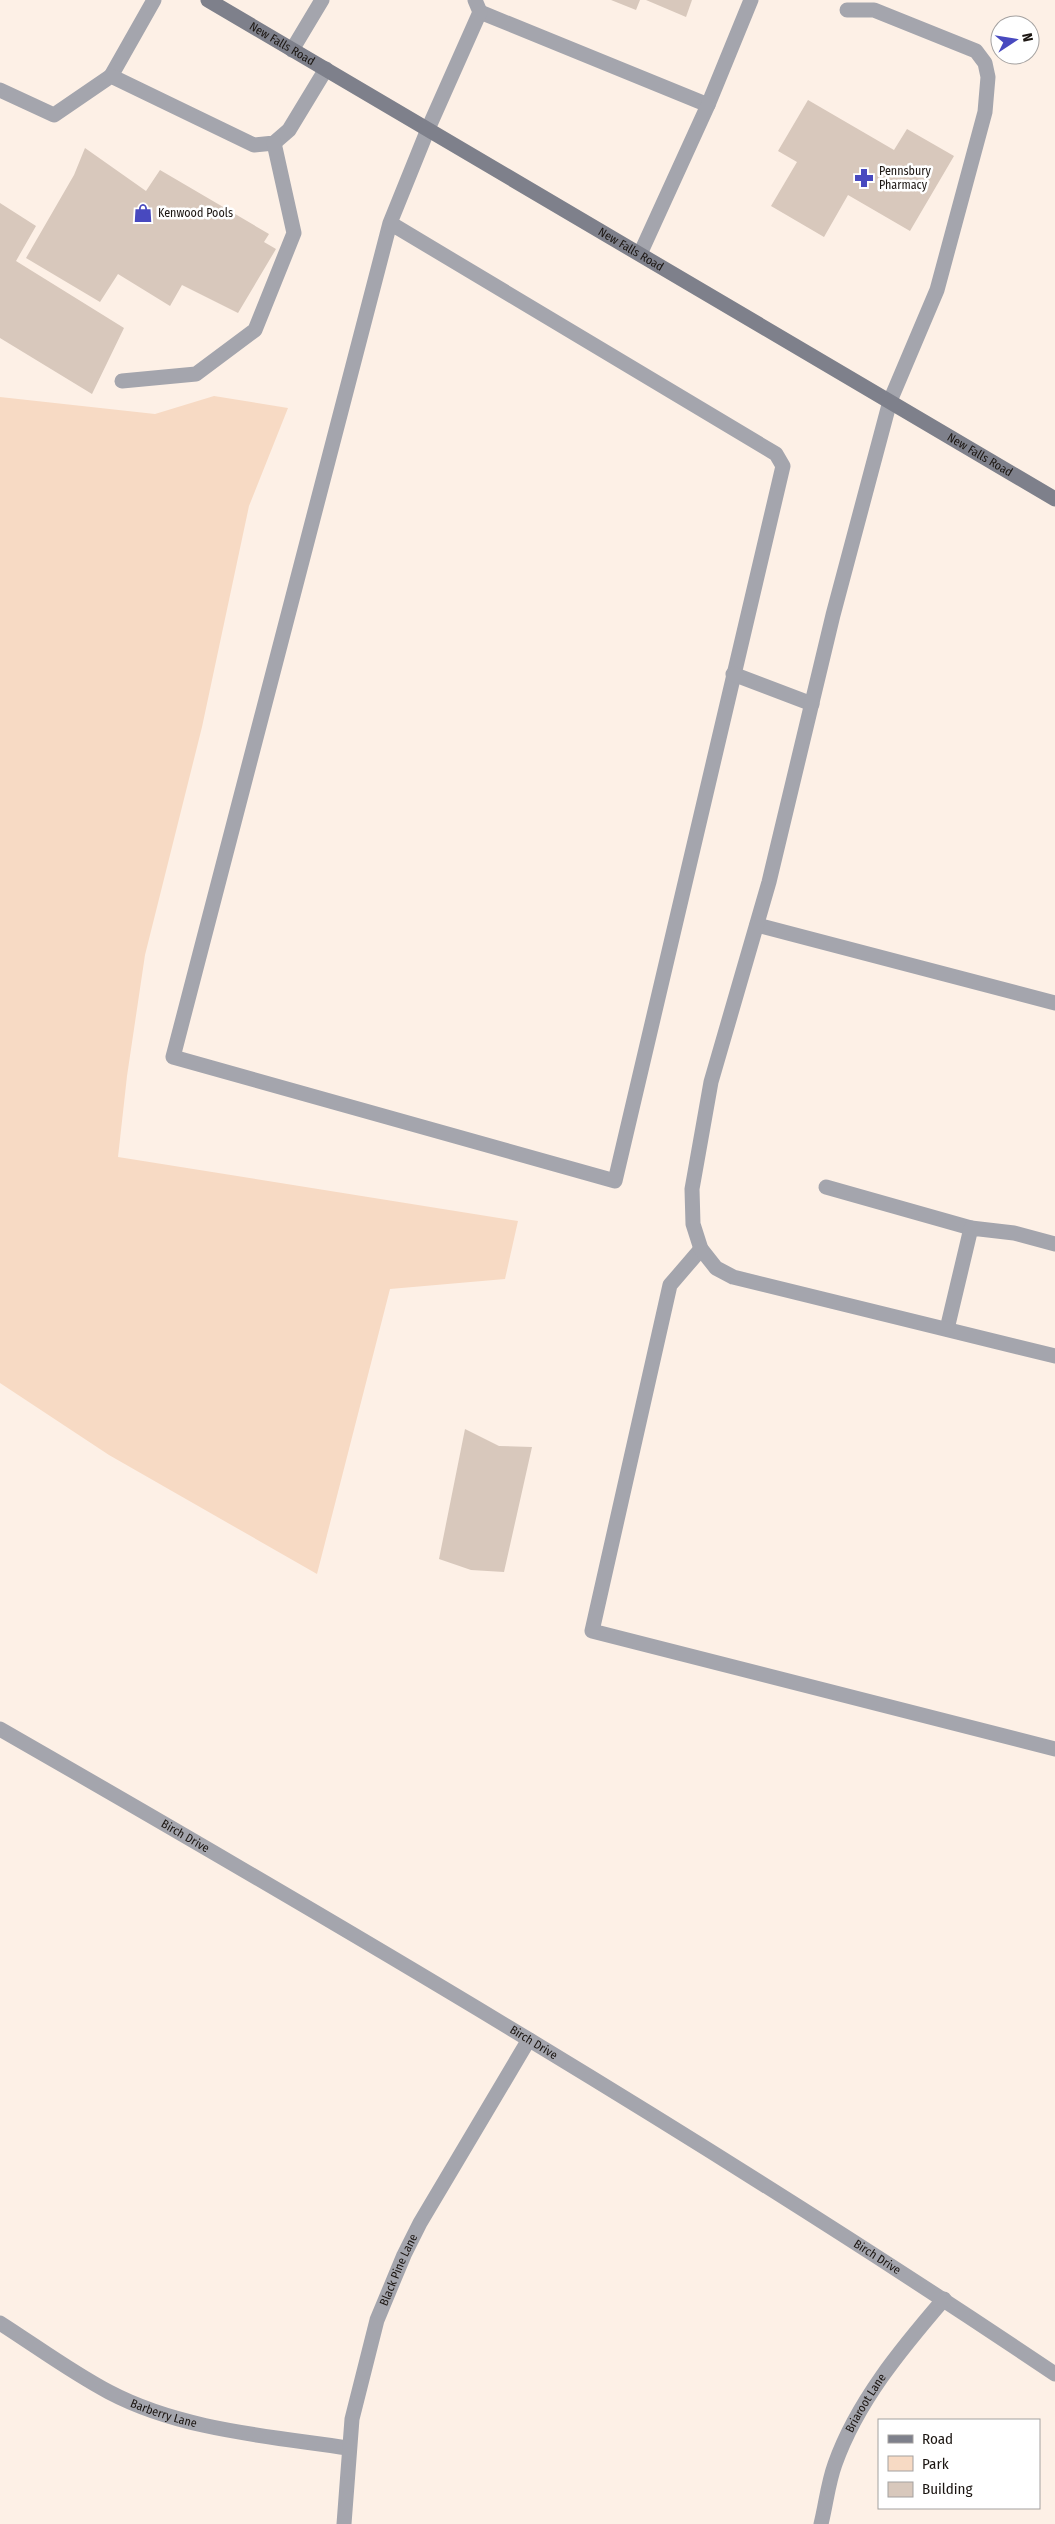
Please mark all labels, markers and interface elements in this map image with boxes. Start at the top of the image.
north arrow [990,15,1040,65]
street label: New Falls Road [247,19,317,68]
text: N [1018,32,1036,43]
place label: Pennsbury Pharmacy [879,164,931,192]
pharmacy icon: Pennsbury Pharmacy [853,167,875,189]
shop icon: Kenwood Pools [132,202,154,224]
place label: Kenwood Pools [158,206,233,220]
street label: New Falls Road [596,225,666,274]
street label: New Falls Road [945,430,1015,479]
street label: Birch Drive [159,1817,212,1855]
street label: Birch Drive [507,2023,560,2062]
street label: Black Pine Lane [377,2232,420,2308]
street label: Birch Drive [851,2237,903,2277]
street label: Briaroot Lane [842,2371,889,2435]
street label: Barberry Lane [128,2396,198,2430]
legend [878,2419,1040,2509]
text: Road [922,2430,953,2448]
text: Park [922,2455,949,2473]
text: Building [922,2480,973,2498]

